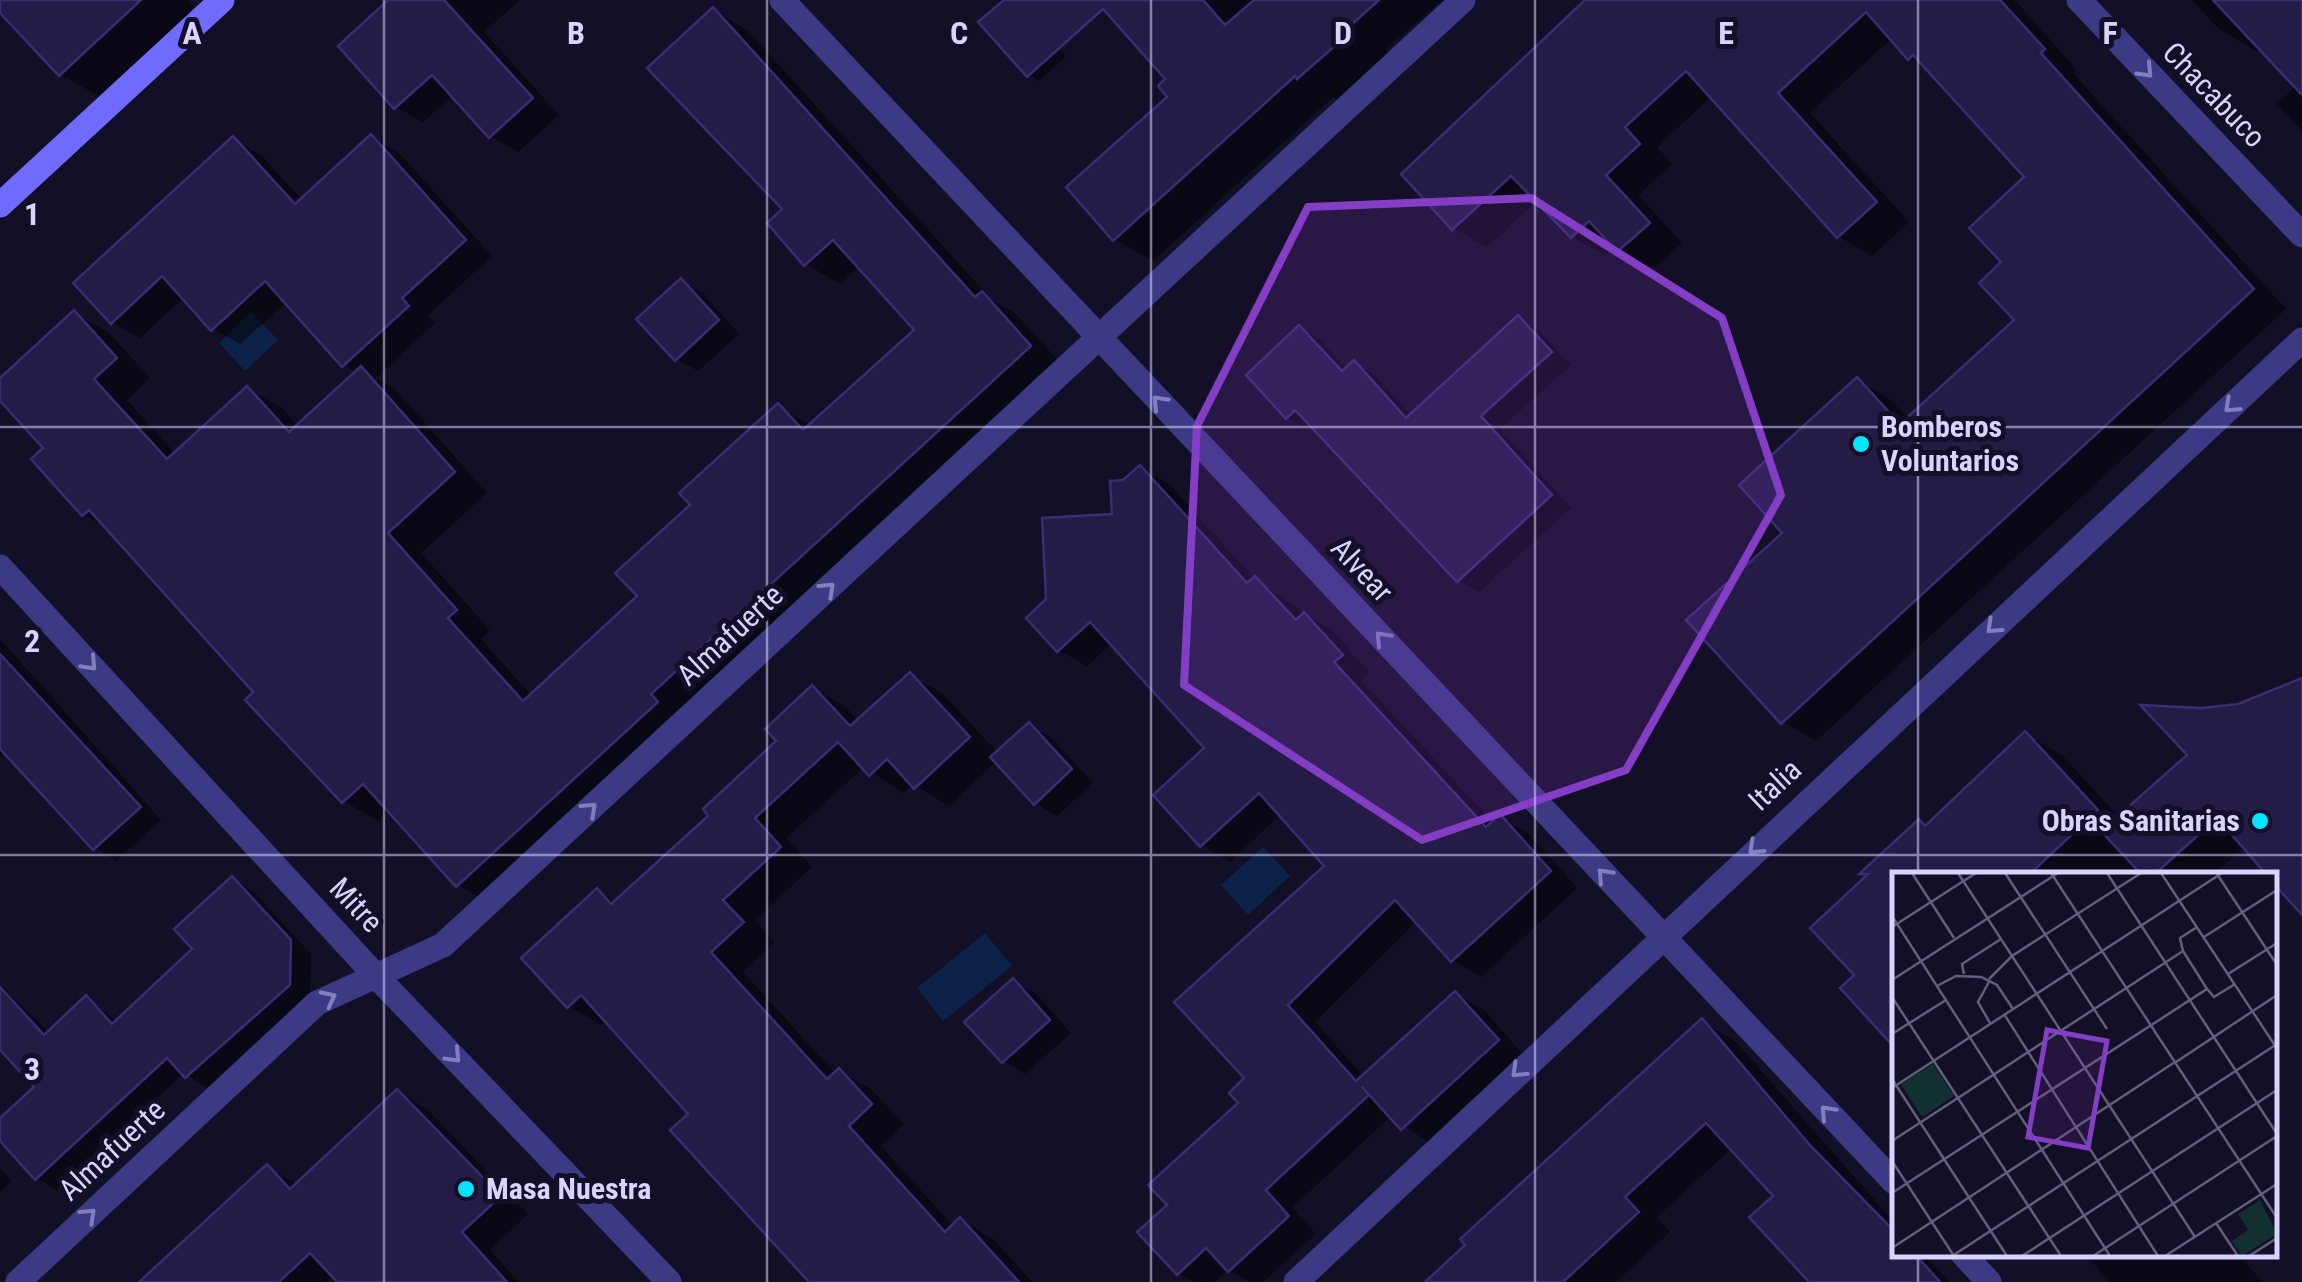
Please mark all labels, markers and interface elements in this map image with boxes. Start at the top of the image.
text: A [182,14,202,52]
text: B [567,14,585,52]
text: C [950,14,968,52]
text: D [1334,14,1352,52]
text: E [1718,14,1734,52]
text: F [2102,14,2118,52]
street label: Chacabuco [2156,35,2273,154]
one-way arrow [2134,59,2152,77]
text: 1 [24,195,40,233]
one-way arrow [2224,394,2242,412]
one-way arrow [1153,395,1171,413]
place label: Bomberos Voluntarios [1881,409,2019,478]
marker: Bomberos Voluntarios [1850,433,1872,455]
street label: Alvear [1324,531,1401,609]
street label: Almafuerte [669,577,790,692]
one-way arrow [816,582,835,600]
one-way arrow [1986,615,2004,633]
text: 2 [24,622,40,660]
one-way arrow [1376,632,1394,650]
one-way arrow [78,652,96,671]
street label: Italia [1741,752,1808,818]
one-way arrow [578,803,596,821]
place label: Obras Sanitarias [2042,803,2240,838]
marker: Obras Sanitarias [2249,810,2271,832]
one-way arrow [1748,837,1766,855]
one-way arrow [1598,869,1616,887]
street label: Mitre [323,870,390,939]
inset map [1892,872,2277,1257]
one-way arrow [319,991,337,1010]
one-way arrow [442,1045,460,1063]
text: 3 [24,1050,40,1088]
one-way arrow [1511,1059,1530,1077]
street label: Almafuerte [51,1092,172,1207]
one-way arrow [1821,1105,1839,1123]
place label: Masa Nuestra [486,1171,651,1206]
marker: Masa Nuestra [455,1178,477,1200]
one-way arrow [77,1209,96,1227]

